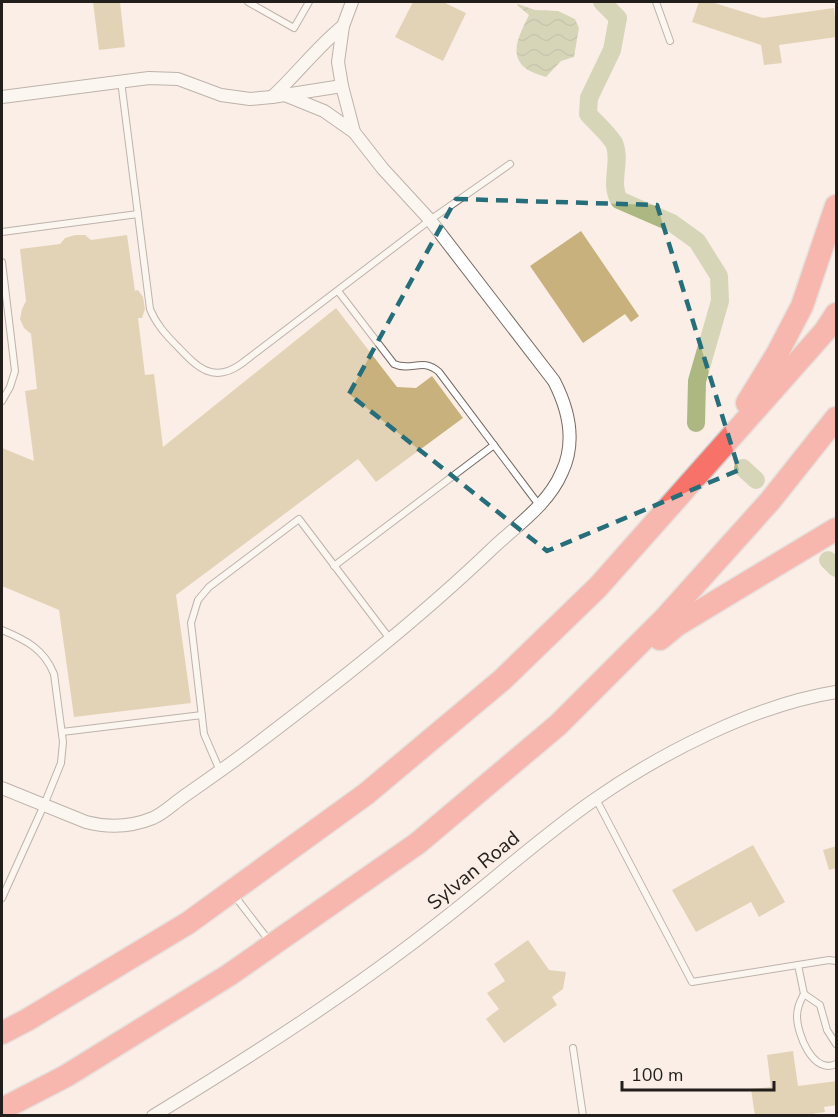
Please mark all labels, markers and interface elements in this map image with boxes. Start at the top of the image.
street label: Sylvan Road [421,825,525,916]
scale bar [622,1054,774,1092]
text: 100 m [631,1063,683,1087]

